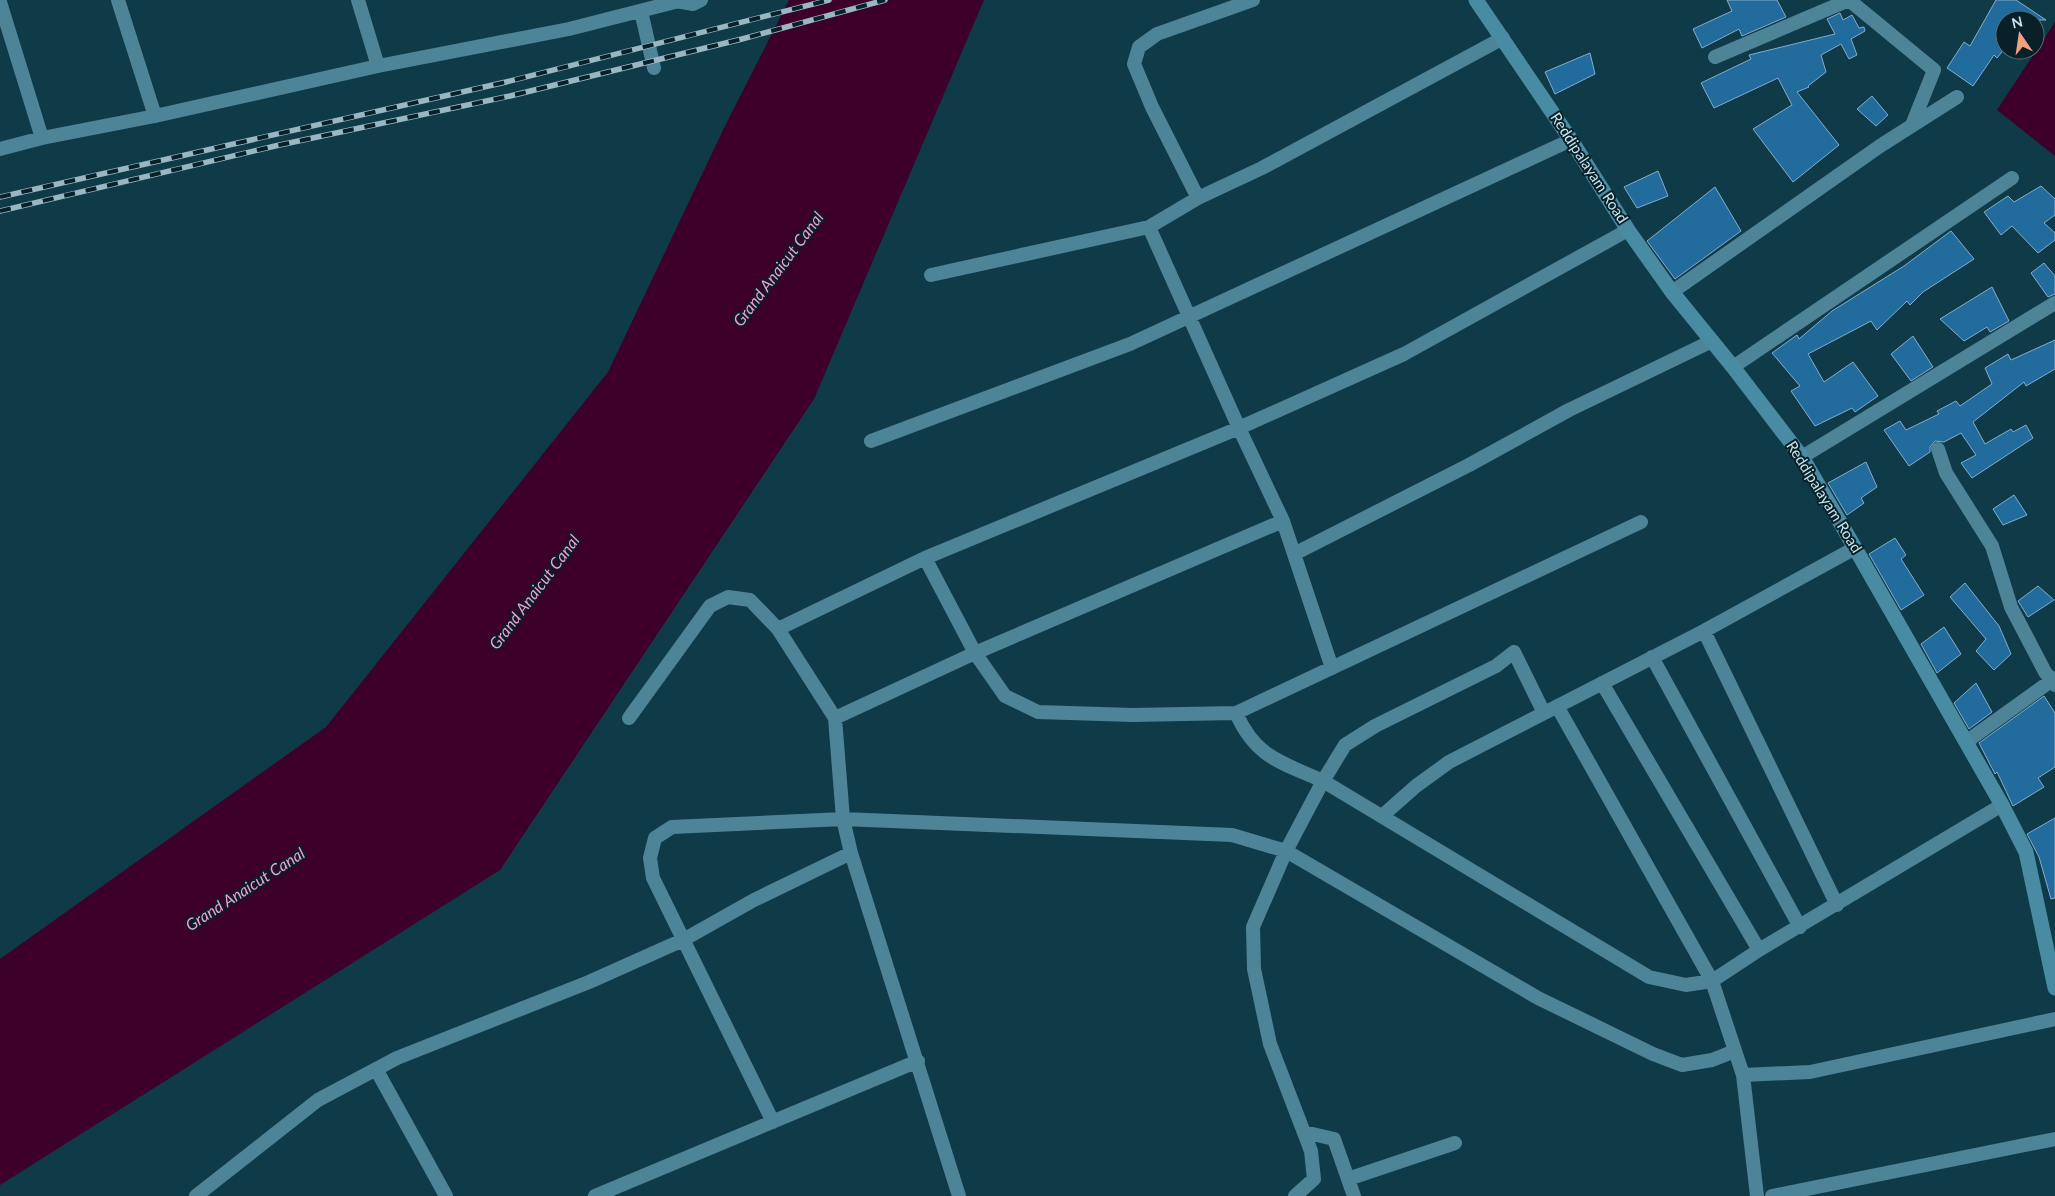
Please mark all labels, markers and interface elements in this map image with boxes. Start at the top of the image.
north arrow [1995,10,2045,60]
text: N [2010,12,2024,31]
street label: Reddipalayam Road [1547,109,1632,226]
water label: Grand Anaicut Canal [728,208,827,330]
street label: Reddipalayam Road [1783,437,1867,556]
water label: Grand Anaicut Canal [484,531,583,653]
water label: Grand Anaicut Canal [182,843,308,934]

